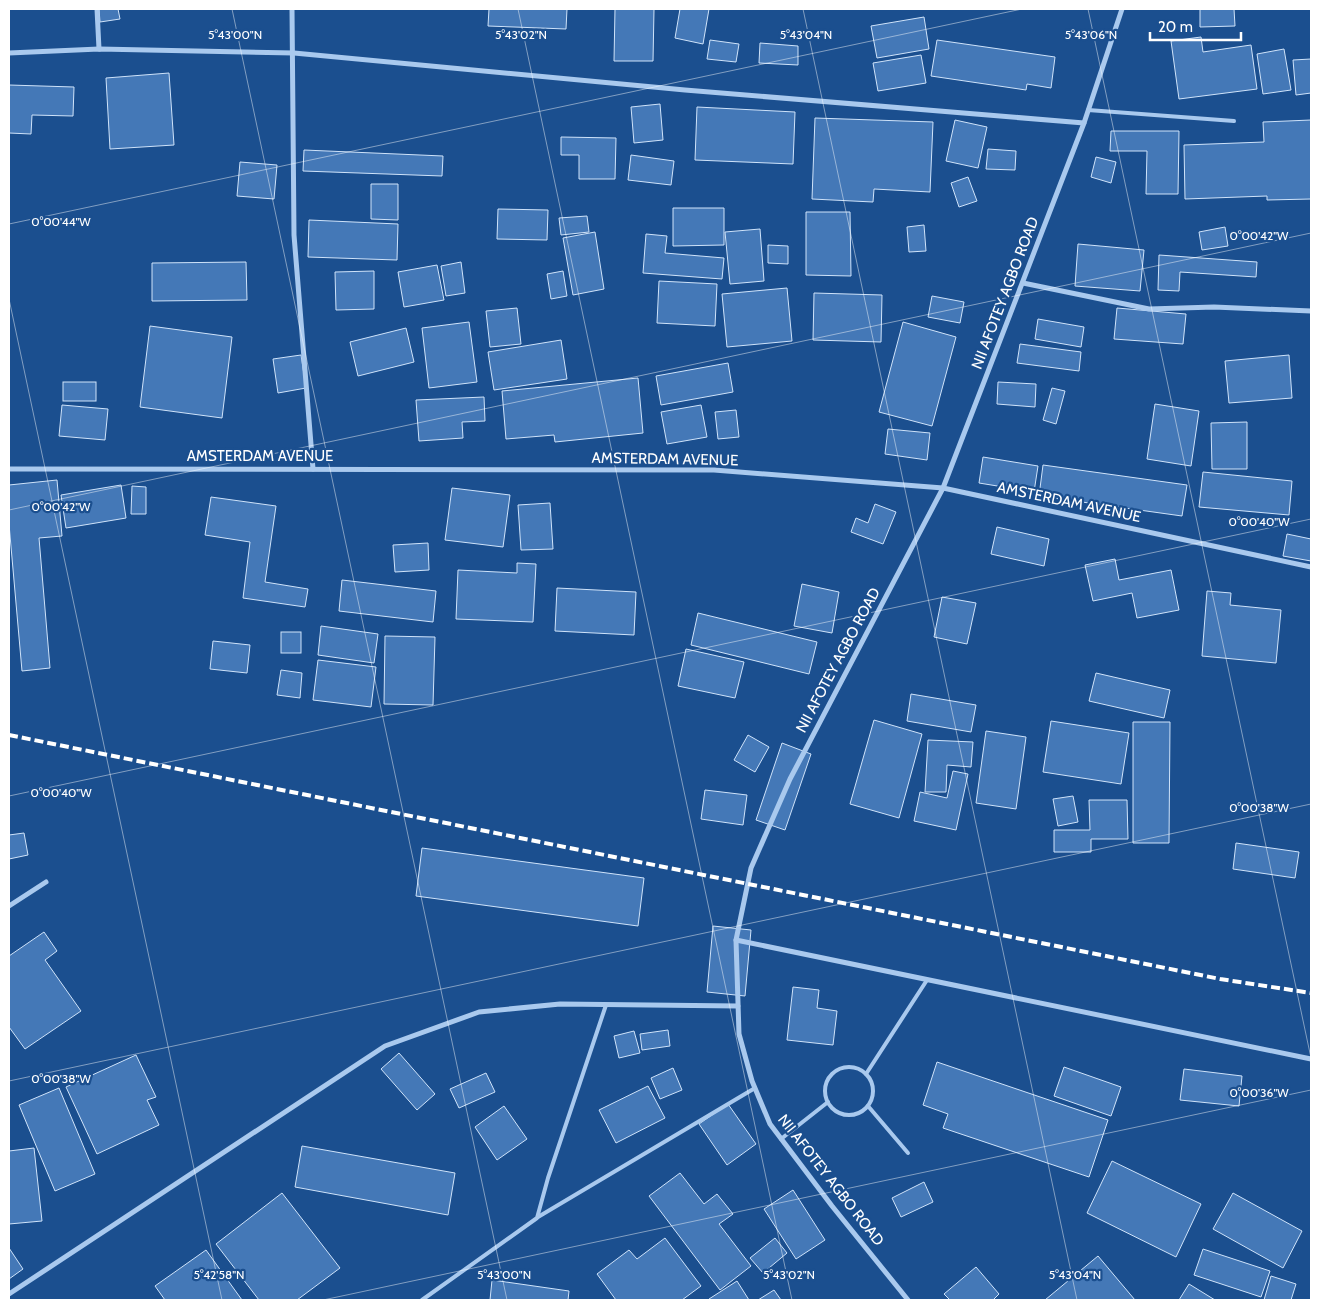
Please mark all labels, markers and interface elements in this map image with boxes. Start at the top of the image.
scale bar [1150,10,1241,42]
text: 20 m [1158,18,1193,36]
text: 5°43'00"N [208,27,262,42]
text: 5°43'02"N [495,27,547,42]
text: 5°43'04"N [780,27,832,42]
text: 5°43'06"N [1065,27,1117,42]
text: 0°00'44"W [31,214,91,229]
street label: NII AFOTEY AGBO ROAD [968,214,1042,372]
text: 0°00'42"W [1230,228,1289,243]
street label: AMSTERDAM AVENUE [187,447,333,465]
street label: AMSTERDAM AVENUE [591,449,739,469]
street label: AMSTERDAM AVENUE [995,478,1143,526]
text: 0°00'42"W [32,499,91,514]
text: 0°00'40"W [1229,514,1290,529]
street label: NII AFOTEY AGBO ROAD [792,584,884,736]
text: 0°00'40"W [31,785,92,800]
text: 0°00'38"W [1229,800,1289,815]
text: 0°00'38"W [31,1071,91,1086]
text: 0°00'36"W [1229,1085,1289,1100]
street label: NII AFOTEY AGBO ROAD [774,1111,888,1249]
text: 5°42'58"N [193,1267,245,1282]
text: 5°43'00"N [477,1267,531,1282]
text: 5°43'02"N [763,1267,815,1282]
text: 5°43'04"N [1049,1267,1101,1282]

